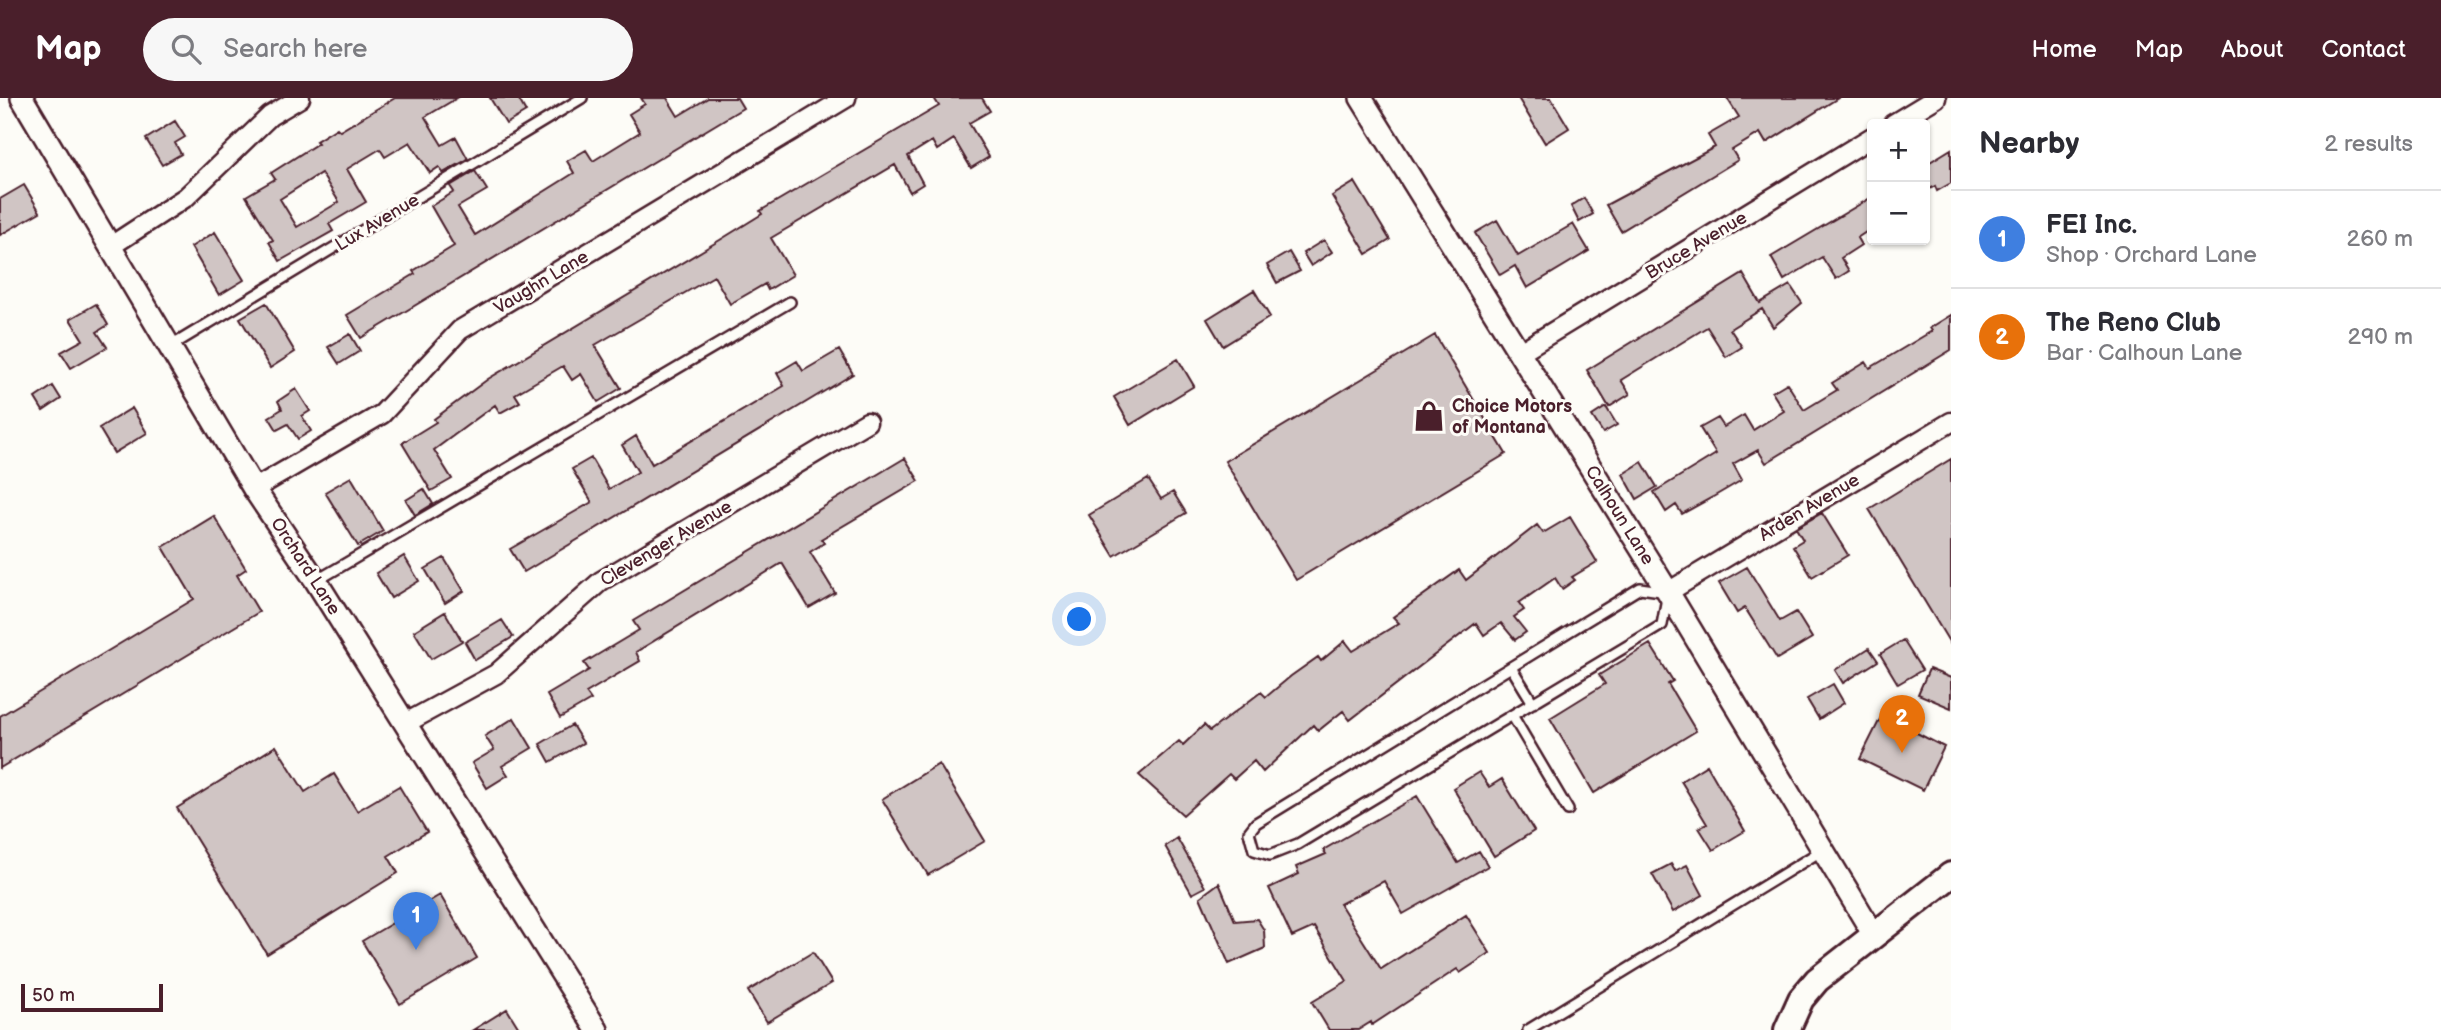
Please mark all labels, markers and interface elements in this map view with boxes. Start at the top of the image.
search box [143,18,633,81]
text: Map [35,29,101,69]
icon: search [167,30,205,68]
text: Search here [223,34,367,65]
text: Home [2032,35,2097,64]
text: Map [2135,35,2183,64]
text: About [2221,35,2283,64]
text: Contact [2321,35,2406,64]
map controls [1867,119,1930,245]
button: + [1867,119,1930,182]
text: Nearby [1979,126,2079,162]
text: 2 results [2324,130,2413,158]
button: − [1867,182,1930,245]
street label: Lux Avenue [332,189,423,256]
street label: Bruce Avenue [1642,207,1751,284]
text: FEI Inc. [2046,210,2137,241]
text: 1 [1997,225,2007,253]
text: 260 m [2347,225,2413,253]
text: Shop · Orchard Lane [2046,241,2257,269]
street label: Vaughn Lane [490,246,592,319]
text: The Reno Club [2046,308,2221,339]
text: 2 [1995,323,2009,351]
text: 290 m [2347,323,2413,351]
text: Bar · Calhoun Lane [2046,339,2242,367]
place label: Choice Motors of Montana [1452,396,1572,438]
shop icon: Choice Motors of Montana [1412,399,1446,433]
street label: Calhoun Lane [1581,462,1659,569]
street label: Arden Avenue [1755,469,1864,546]
street label: Clevenger Avenue [597,496,736,591]
street label: Orchard Lane [266,514,345,619]
your location [1062,602,1096,636]
pin: 2 [1879,695,1925,753]
pin: 1 [393,892,439,950]
scale bar [21,981,163,1013]
text: 50 m [32,984,75,1007]

